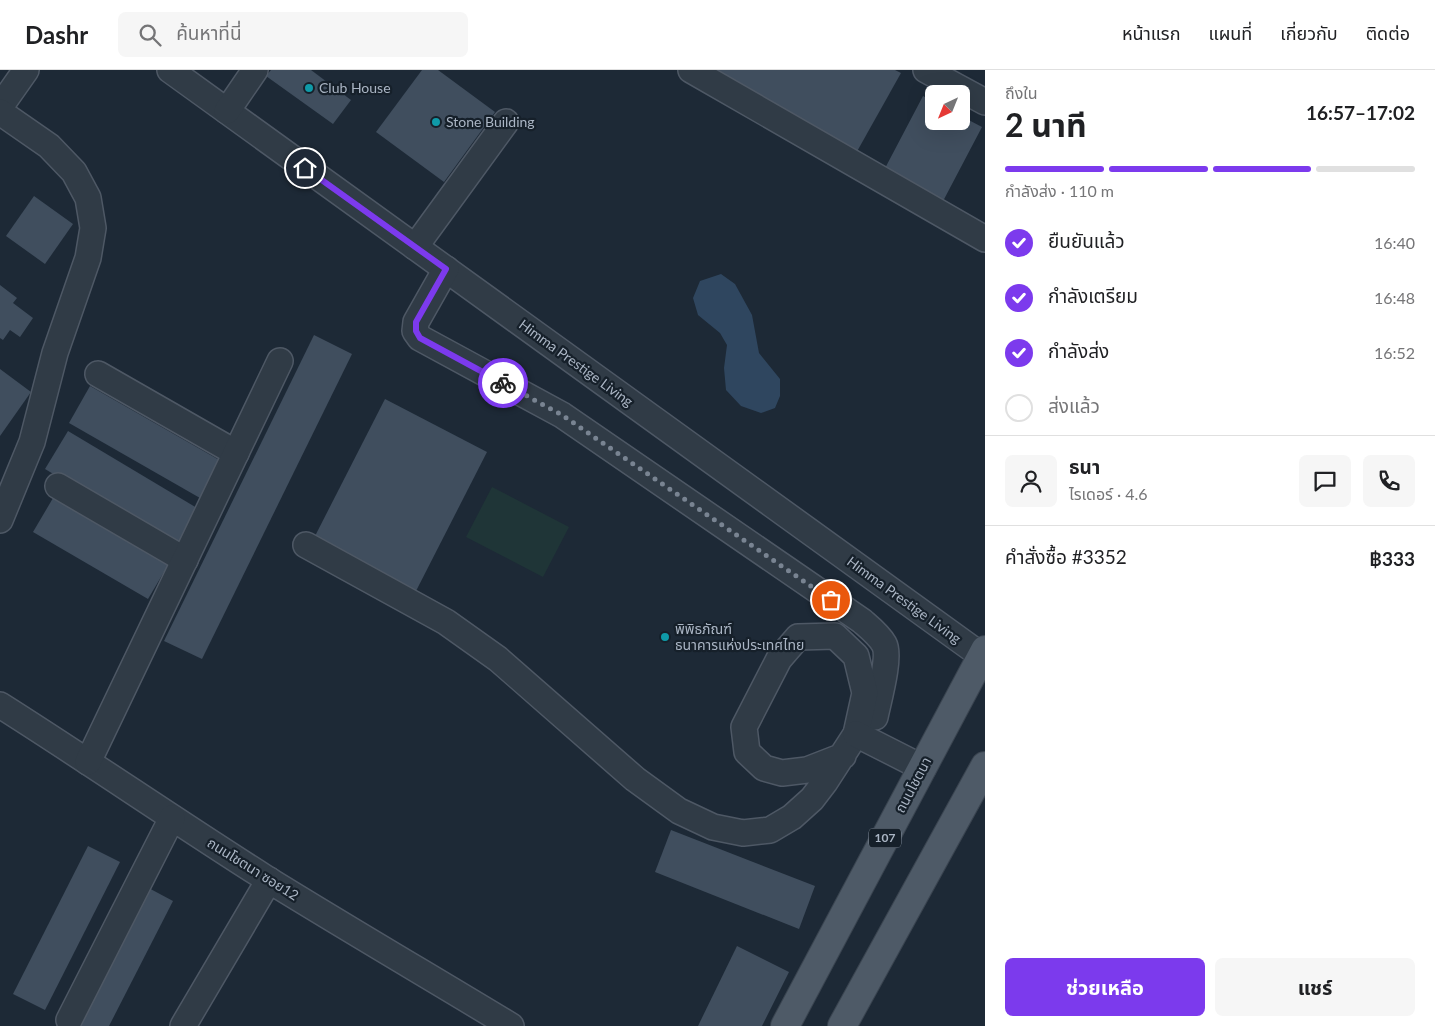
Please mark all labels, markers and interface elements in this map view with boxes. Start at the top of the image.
search box [118,12,468,57]
text: Dashr [25,20,88,49]
icon: search [136,21,164,49]
text: ค้นหาที่นี่ [176,21,242,44]
text: หน้าแรก [1122,22,1180,44]
text: แผนที่ [1208,22,1252,44]
text: เกี่ยวกับ [1280,22,1338,44]
text: ติดต่อ [1366,22,1410,44]
place label: Club House [319,79,391,96]
marker: Club House [303,82,315,94]
text: ถึงใน [1005,83,1038,102]
north arrow [925,85,970,130]
map controls [925,85,970,130]
text: 16:57–17:02 [1306,101,1415,124]
text: 2 นาที [1005,105,1087,144]
place label: Stone Building [446,113,535,130]
marker: Stone Building [430,116,442,128]
pin [284,147,326,189]
icon: home [291,154,319,182]
text: กำลังส่ง · 110 m [1005,181,1114,200]
icon: check [1005,229,1033,257]
text: ยืนยันแล้ว [1048,229,1125,252]
text: 16:40 [1374,233,1415,252]
icon: check [1005,284,1033,312]
text: กำลังเตรียม [1048,284,1138,307]
text: 16:48 [1374,288,1415,307]
street label: Himma Prestige Living [516,315,637,410]
icon: check [1005,339,1033,367]
text: กำลังส่ง [1048,339,1109,362]
text: 16:52 [1374,343,1415,362]
courier [478,358,528,408]
icon: bike [489,369,517,397]
text: ส่งแล้ว [1048,394,1100,417]
button: person [1005,455,1057,507]
text: ธนา [1069,455,1100,478]
button: chat [1299,455,1351,507]
button: phone [1363,455,1415,507]
text: ไรเดอร์ · 4.6 [1069,484,1148,503]
text: คำสั่งซื้อ #3352 [1005,545,1127,568]
text: ฿333 [1369,547,1415,570]
street label: Himma Prestige Living [844,552,965,647]
pin [810,579,852,621]
icon: bag [817,586,845,614]
place label: พิพิธภัณฑ์ ธนาคารแห่งประเทศไทย [675,620,804,653]
marker: พิพิธภัณฑ์ ธนาคารแห่งประเทศไทย [659,631,671,643]
street label: ถนนโชตนา [891,754,934,816]
road number: 107 [869,828,901,848]
street label: ถนนโชตนา ซอย12 [204,834,302,903]
button: ช่วยเหลือ [1005,958,1205,1016]
button: แชร์ [1215,958,1415,1016]

